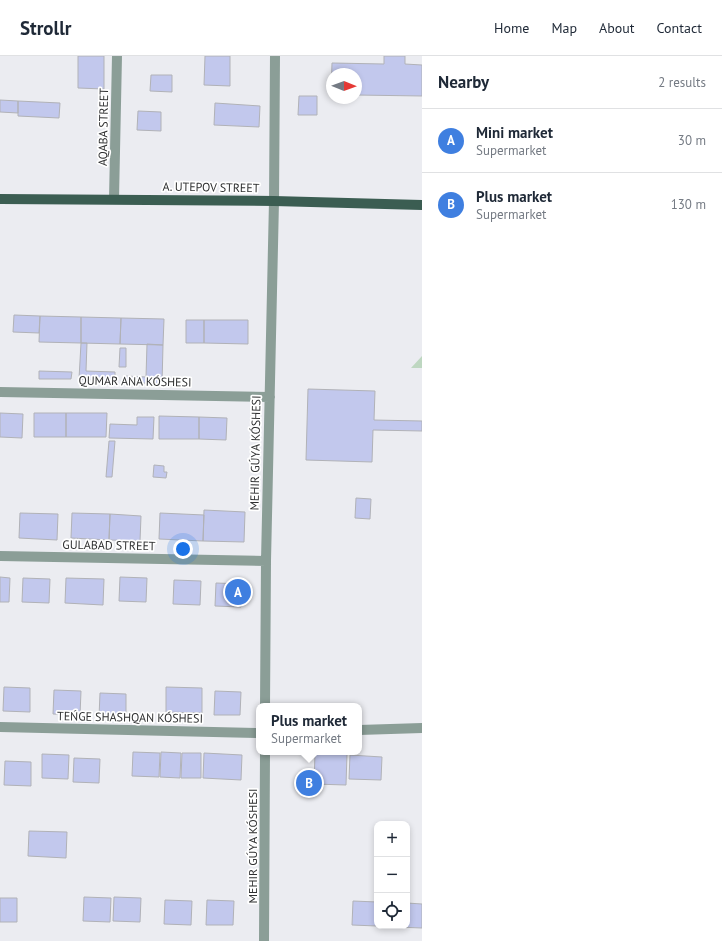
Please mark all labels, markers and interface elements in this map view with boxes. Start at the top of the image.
text: Strollr [20,16,71,40]
text: Home [494,19,529,37]
text: Map [551,19,577,37]
text: About [599,19,635,37]
text: Contact [657,19,702,37]
north arrow [326,68,362,104]
text: Nearby [438,71,489,93]
text: 2 results [658,74,706,91]
street label: AQABA STREET [95,87,111,166]
text: Mini market [476,123,553,142]
text: A [447,132,455,149]
text: 30 m [678,132,706,149]
text: Supermarket [476,142,546,159]
street label: A. UTEPOV STREET [162,179,260,195]
text: Plus market [476,187,552,206]
text: B [447,196,455,213]
text: 130 m [671,196,706,213]
text: Supermarket [476,206,546,223]
street label: QUMAR ANA KÓSHESI [78,373,192,389]
street label: MEHIR GÚYА KÓSHESI [246,395,264,511]
street label: GULABAD STREET [62,537,156,553]
your location [173,539,193,559]
pin: A [225,577,251,607]
popup [256,703,362,755]
street label: TEŃGE SHASHQAN KÓSHESI [57,708,203,726]
text: Plus market [271,711,347,730]
text: Supermarket [271,730,341,747]
pin: B [296,768,322,798]
street label: MEHIR GÚYА KÓSHESI [245,788,260,904]
map controls [374,821,410,929]
button: + [374,821,410,857]
button: − [374,857,410,893]
button: locate [374,893,410,929]

